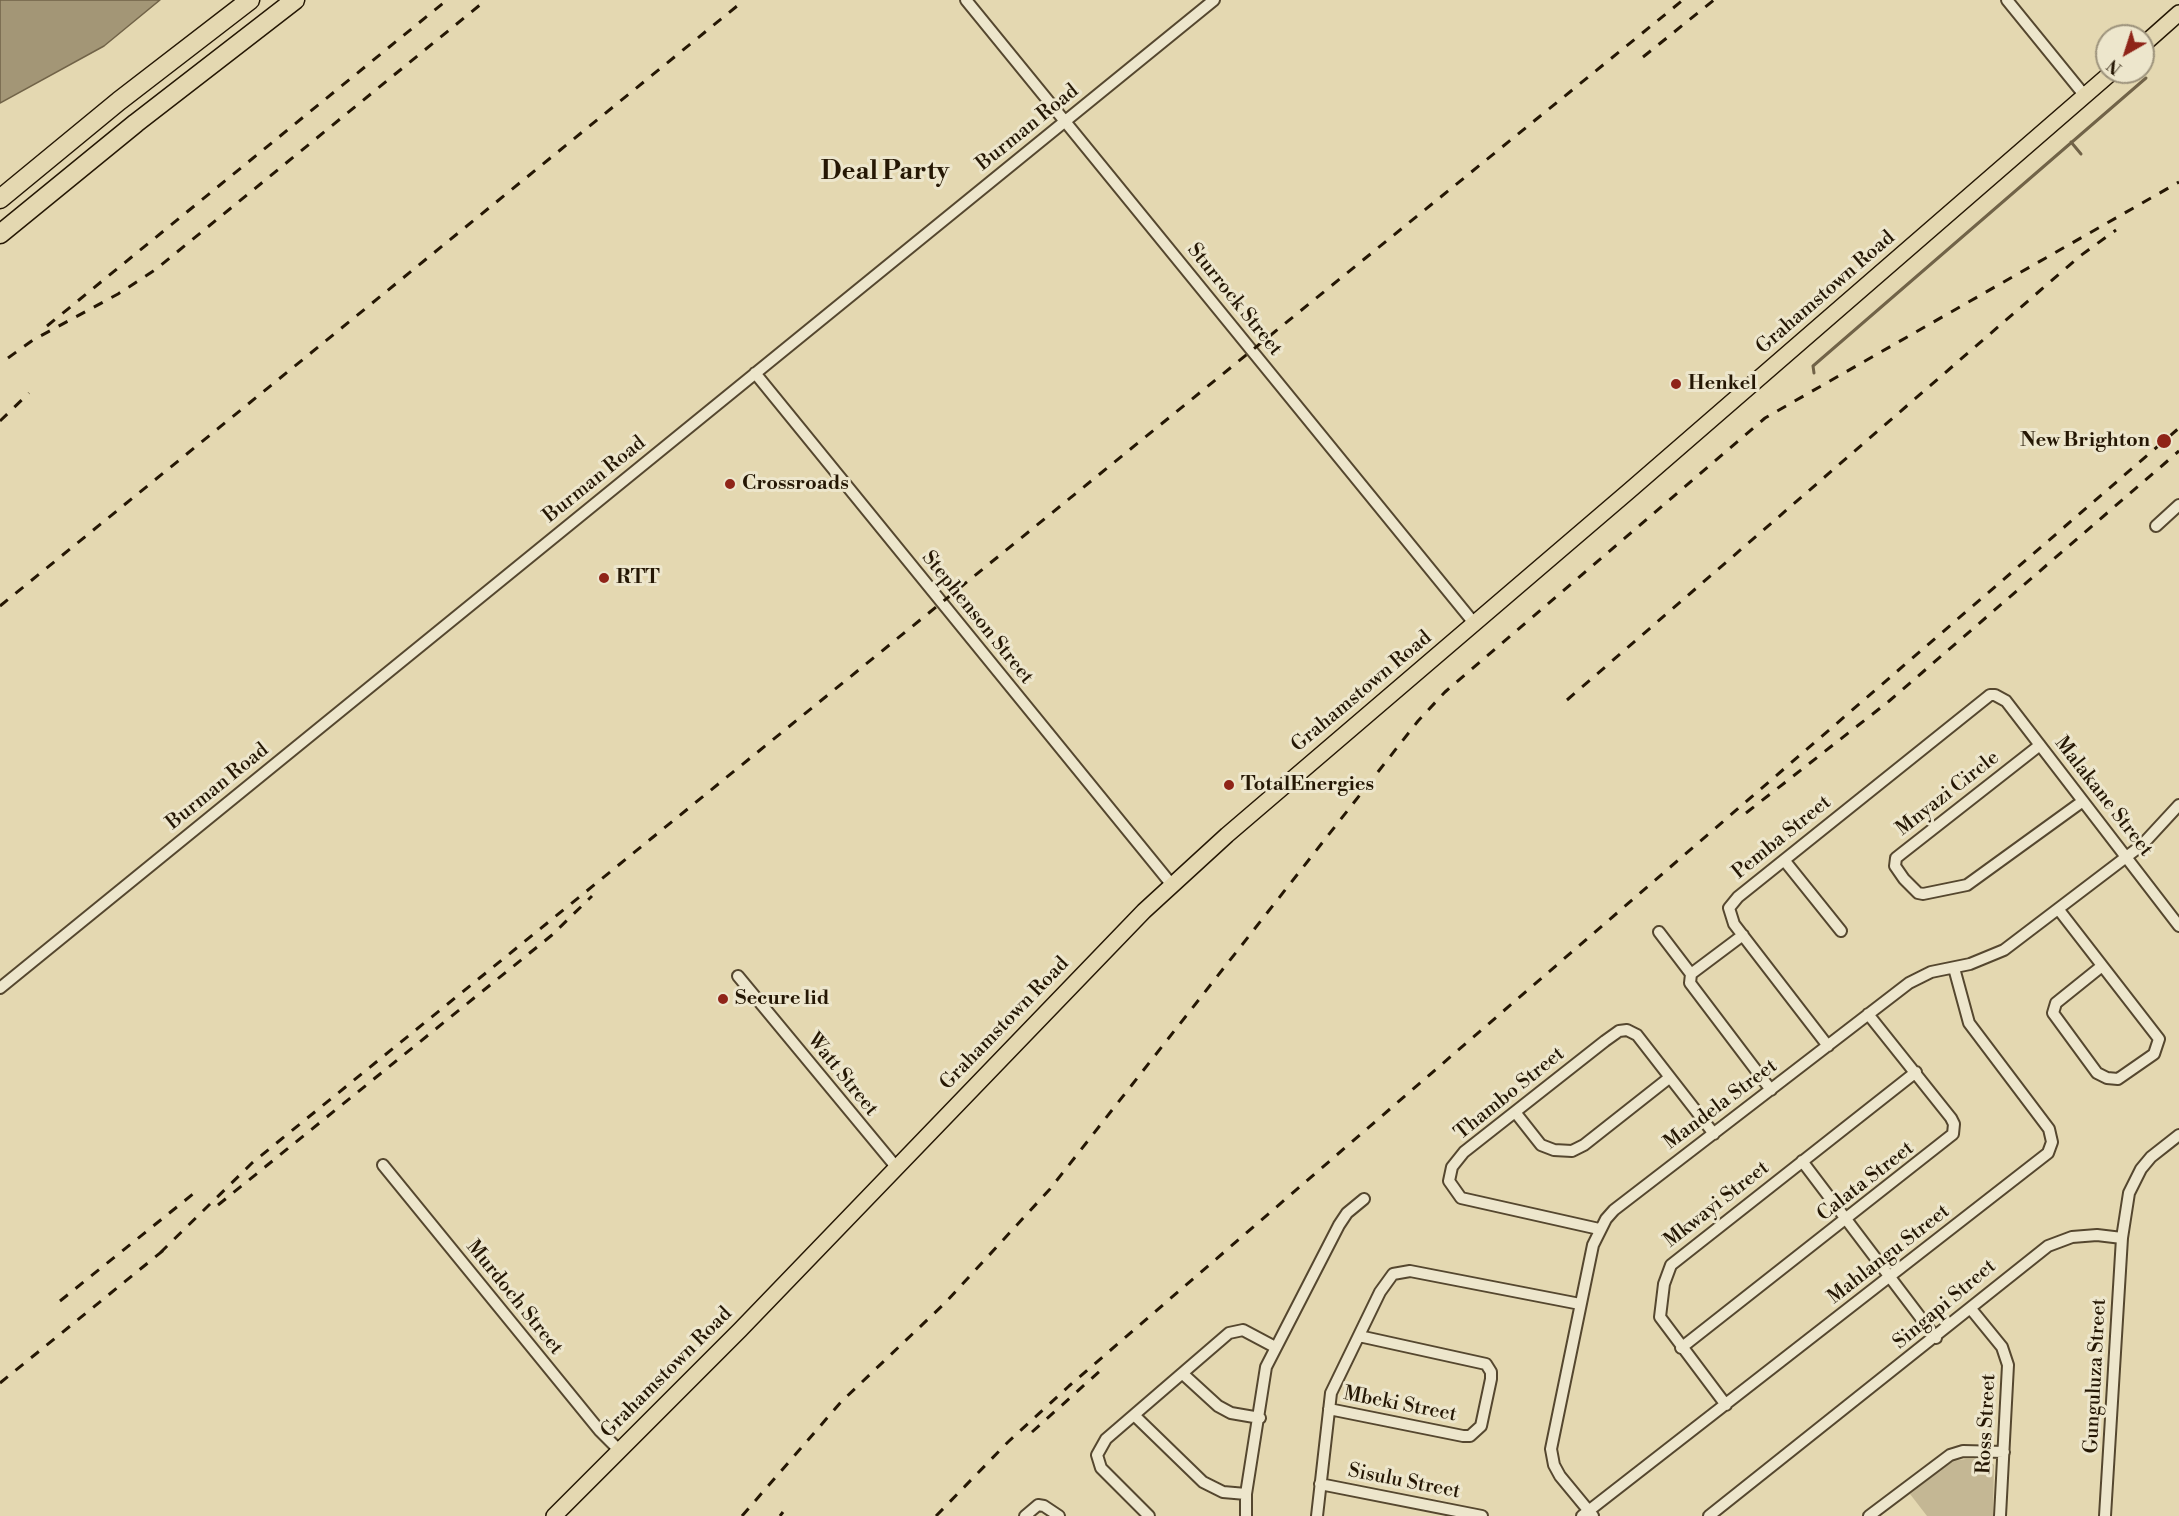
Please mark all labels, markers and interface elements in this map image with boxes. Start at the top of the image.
north arrow [2095,24,2155,84]
text: N [2104,55,2126,78]
street label: Burman Road [972,79,1084,177]
district label: Deal Party [821,157,949,189]
street label: Grahamstown Road [1752,226,1900,360]
street label: Sturrock Street [1181,239,1287,361]
place label: Henkel [1688,372,1757,396]
marker: Henkel [1669,377,1683,391]
place label: New Brighton [2020,429,2150,453]
street label: Burman Road [539,431,651,529]
marker: New Brighton [2155,432,2173,450]
place label: Crossroads [742,472,849,496]
marker: Crossroads [723,477,737,491]
street label: Stephenson Street [916,547,1038,689]
place label: RTT [616,566,660,590]
marker: RTT [597,571,611,585]
street label: Grahamstown Road [1287,626,1437,758]
street label: Malakane Street [2049,732,2157,862]
street label: Burman Road [162,738,274,836]
street label: Mnyazi Circle [1892,746,2004,842]
place label: TotalEnergies [1241,773,1374,797]
marker: TotalEnergies [1222,778,1236,792]
street label: Pemba Street [1728,791,1836,885]
street label: Grahamstown Road [935,952,1075,1096]
place label: Secure lid [735,987,829,1011]
marker: Secure lid [716,992,730,1006]
street label: Watt Street [801,1029,883,1121]
street label: Thambo Street [1450,1042,1570,1146]
street label: Mandela Street [1660,1055,1782,1155]
street label: Calata Street [1813,1137,1919,1227]
street label: Mkwayi Street [1660,1157,1774,1253]
street label: Mahlangu Street [1823,1200,1955,1310]
street label: Murdoch Street [460,1236,568,1360]
street label: Singapi Street [1889,1255,2001,1355]
street label: Gunguluza Street [2080,1298,2112,1454]
street label: Grahamstown Road [596,1302,738,1444]
street label: Ross Street [1972,1373,2002,1475]
street label: Mbeki Street [1341,1382,1459,1428]
street label: Sisulu Street [1346,1459,1462,1505]

